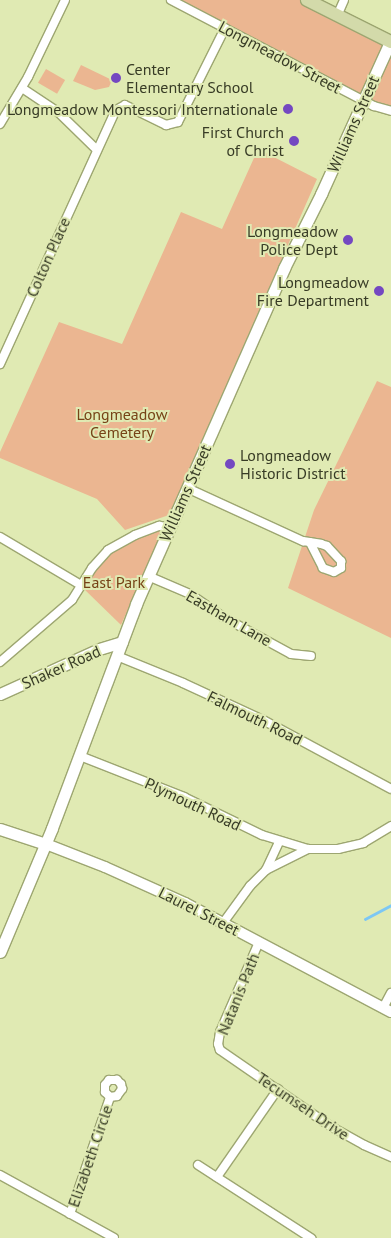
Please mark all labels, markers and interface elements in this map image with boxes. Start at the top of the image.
street label: Longmeadow Street [215,17,345,97]
place label: Center Elementary School [126,59,254,97]
marker: Center Elementary School [110,72,122,84]
street label: Williams Street [323,73,383,175]
place label: Longmeadow Montessori Internationale [7,99,278,119]
marker: Longmeadow Montessori Internationale [282,103,294,115]
place label: First Church of Christ [202,122,284,160]
marker: First Church of Christ [288,135,300,147]
street label: Colton Place [22,214,74,300]
place label: Longmeadow Police Dept [247,221,338,259]
marker: Longmeadow Police Dept [342,234,354,246]
place label: Longmeadow Fire Department [257,272,369,310]
marker: Longmeadow Fire Department [373,285,385,297]
park label: Longmeadow Cemetery [76,404,168,442]
street label: Williams Street [155,442,215,544]
place label: Longmeadow Historic District [240,445,346,483]
marker: Longmeadow Historic District [224,458,236,470]
park label: East Park [83,572,145,592]
street label: Eastham Lane [183,586,275,650]
street label: Shaker Road [19,641,103,693]
street label: Falmouth Road [204,687,306,749]
street label: Plymouth Road [142,773,244,835]
street label: Laurel Street [155,882,243,940]
street label: Natanis Path [213,950,263,1038]
street label: Tecumseh Drive [253,1068,353,1144]
street label: Elizabeth Circle [64,1102,116,1210]

